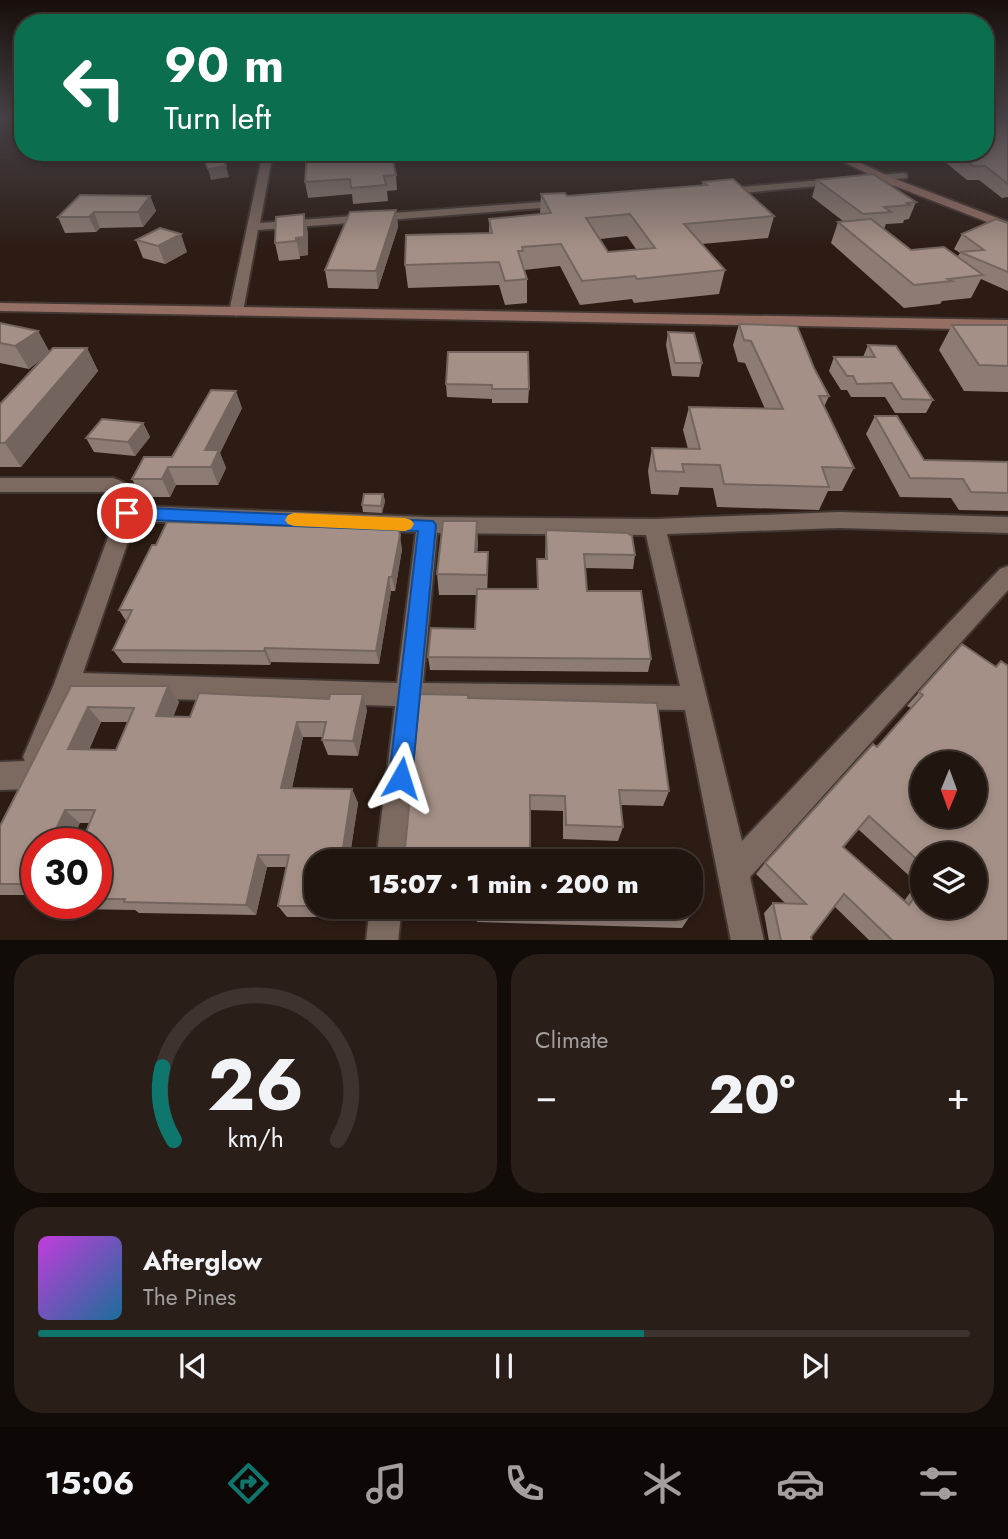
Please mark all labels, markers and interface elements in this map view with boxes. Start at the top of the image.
text: 90 m [164,30,284,100]
icon: left [49,42,140,133]
text: Turn left [164,95,271,141]
pin [97,483,157,543]
icon: arrive [108,494,146,532]
position arrow [364,741,438,815]
north arrow [910,751,987,828]
map controls [910,751,987,919]
speed limit sign: 30 [21,828,112,919]
button: layers [910,842,987,919]
text: 15:07 · 1 min · 200 m [368,865,639,903]
text: Climate [535,1023,608,1057]
text: 26 [207,1032,304,1137]
text: 20° [709,1057,795,1133]
text: − [535,1068,557,1123]
text: + [947,1068,970,1123]
text: km/h [227,1119,284,1155]
text: Afterglow [143,1242,262,1280]
text: The Pines [143,1280,236,1314]
icon: previous [174,1347,212,1385]
icon: pause [485,1347,523,1385]
icon: next [796,1347,834,1385]
icon: directions [224,1459,273,1508]
icon: music [362,1459,411,1508]
icon: phone [500,1459,549,1508]
icon: climate [638,1459,687,1508]
icon: car [776,1459,825,1508]
icon: filters [914,1459,963,1508]
text: 15:06 [45,1460,134,1506]

